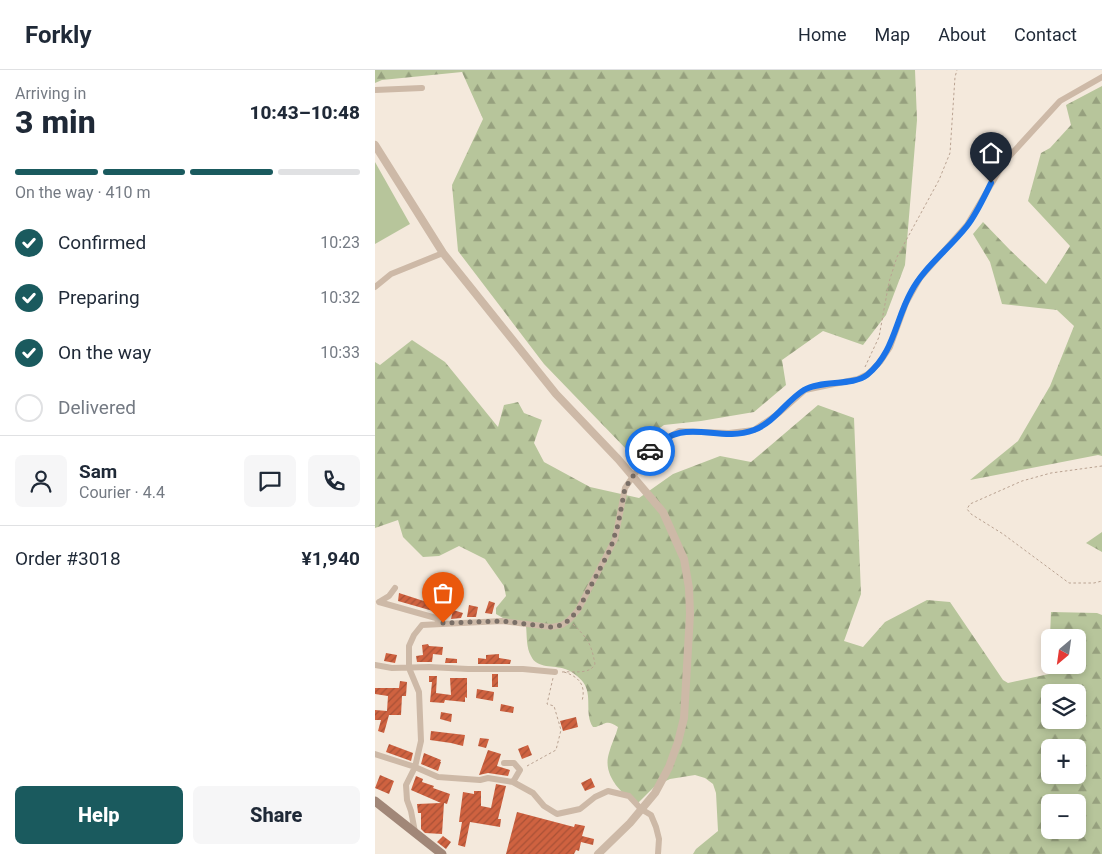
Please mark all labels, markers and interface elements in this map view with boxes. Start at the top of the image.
text: Forkly [25,21,92,49]
text: Home [798,24,847,45]
text: Map [875,24,910,45]
text: About [938,24,986,45]
text: Contact [1014,24,1077,45]
text: Arriving in [15,84,86,103]
text: 10:43–10:48 [249,101,360,124]
text: 3 min [15,103,96,141]
pin [970,132,1012,183]
icon: home [977,139,1005,167]
text: On the way · 410 m [15,183,151,202]
icon: check [15,229,43,257]
text: Confirmed [58,231,146,254]
text: 10:23 [320,233,360,252]
icon: check [15,284,43,312]
text: Preparing [58,286,140,309]
text: 10:32 [320,288,360,307]
icon: check [15,339,43,367]
text: On the way [58,341,151,364]
text: 10:33 [320,343,360,362]
text: Delivered [58,396,136,419]
courier [625,426,675,476]
icon: car [636,437,664,465]
button: person [15,455,67,507]
button: chat [244,455,296,507]
button: phone [308,455,360,507]
text: Sam [79,460,117,483]
text: Courier · 4.4 [79,483,165,502]
text: Order #3018 [15,547,121,570]
text: ¥1,940 [302,547,360,570]
pin [422,572,464,623]
icon: bag [429,579,457,607]
north arrow [1041,629,1086,674]
map controls [1041,629,1086,839]
button: layers [1041,684,1086,729]
button: + [1041,739,1086,784]
button: Help [15,786,183,844]
button: Share [193,786,360,844]
button: − [1041,794,1086,839]

